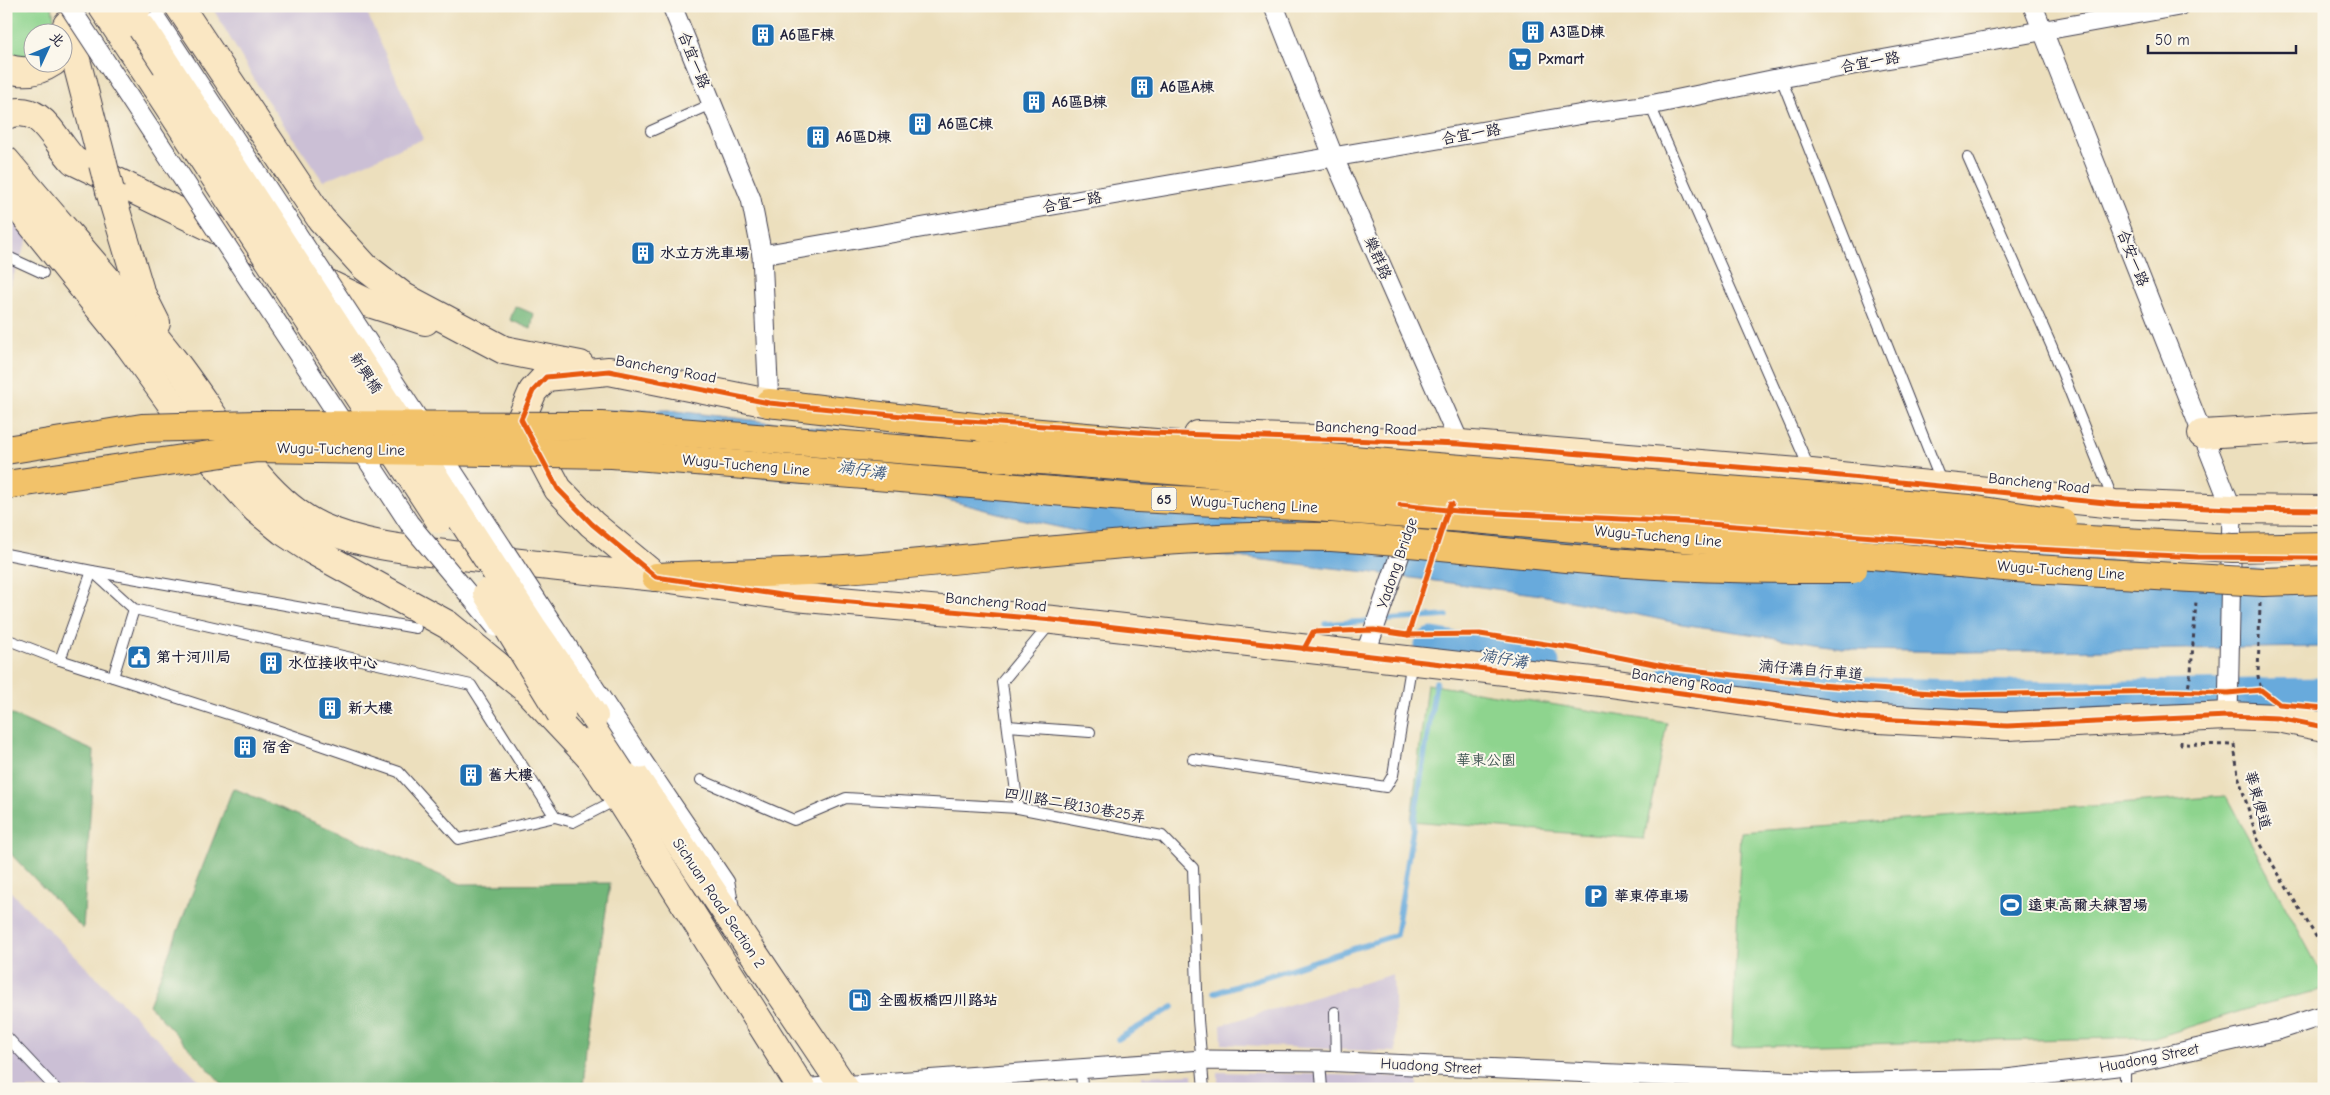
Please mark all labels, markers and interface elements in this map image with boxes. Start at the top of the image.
building icon: A3區D棟 [1520,19,1546,45]
north arrow [22,22,72,72]
building icon: A6區F棟 [750,22,776,48]
scale bar [2148,22,2295,54]
place label: A3區D棟 [1550,23,1605,41]
place label: A6區F棟 [780,26,835,44]
text: 北 [46,28,68,50]
street label: 合宜一路 [674,29,714,91]
text: 50 m [2155,31,2190,49]
supermarket icon: Pxmart [1507,46,1533,72]
street label: 合宜一路 [1839,48,1901,76]
place label: Pxmart [1538,50,1585,68]
building icon: A6區A棟 [1129,74,1155,100]
place label: A6區A棟 [1160,78,1214,96]
building icon: A6區B棟 [1021,89,1047,115]
place label: A6區B棟 [1052,93,1107,111]
building icon: A6區C棟 [907,111,933,137]
place label: A6區C棟 [938,115,993,133]
street label: 合宜一路 [1440,120,1502,148]
building icon: A6區D棟 [805,124,831,150]
place label: A6區D棟 [836,128,891,146]
street label: 合宜一路 [1041,188,1103,216]
street label: 合安一路 [2113,227,2153,289]
street label: 樂群路 [1361,234,1395,282]
building icon: 水立方洗車場 [630,240,656,266]
place label: 水立方洗車場 [660,244,750,262]
street label: 新興橋 [346,349,386,397]
street label: Bancheng Road [614,351,718,387]
street label: Bancheng Road [1315,417,1417,439]
street label: Wugu-Tucheng Line [277,439,405,459]
street label: Wugu-Tucheng Line [682,450,811,480]
water label: 湳仔溝 [837,457,889,483]
street label: Bancheng Road [1987,469,2091,497]
road number: 65 [1152,488,1176,510]
street label: Wugu-Tucheng Line [1190,492,1319,516]
street label: Yadong Bridge [1373,515,1421,611]
street label: Wugu-Tucheng Line [1594,521,1723,551]
street label: Wugu-Tucheng Line [1997,557,2126,583]
street label: Bancheng Road [945,589,1047,615]
public building icon: 第十河川局 [126,644,152,670]
water label: 湳仔溝 [1479,646,1531,672]
place label: 第十河川局 [156,648,231,666]
building icon: 水位接收中心 [258,650,284,676]
place label: 水位接收中心 [288,654,378,672]
street label: 湳仔溝自行車道 [1758,656,1864,684]
street label: Bancheng Road [1630,664,1734,698]
building icon: 新大樓 [317,695,343,721]
place label: 新大樓 [348,699,393,717]
building icon: 宿舍 [232,734,258,760]
place label: 宿舍 [262,738,292,756]
park label: 華東公園 [1456,751,1516,769]
building icon: 舊大樓 [458,762,484,788]
place label: 舊大樓 [488,766,533,784]
street label: 華東便道 [2241,769,2275,831]
street label: 四川路二段130巷25弄 [1003,784,1147,826]
street label: Sichuan Road Section 2 [669,835,769,971]
parking icon: 華東停車場 [1583,883,1609,909]
place label: 華東停車場 [1614,887,1689,905]
sports icon: 遠東高爾夫練習場 [1998,892,2024,918]
place label: 遠東高爾夫練習場 [2028,896,2148,914]
fuel station icon: 全國板橋四川路站 [847,987,873,1013]
place label: 全國板橋四川路站 [878,991,998,1009]
street label: Huadong Street [2098,1039,2201,1076]
street label: Huadong Street [1380,1054,1483,1078]

